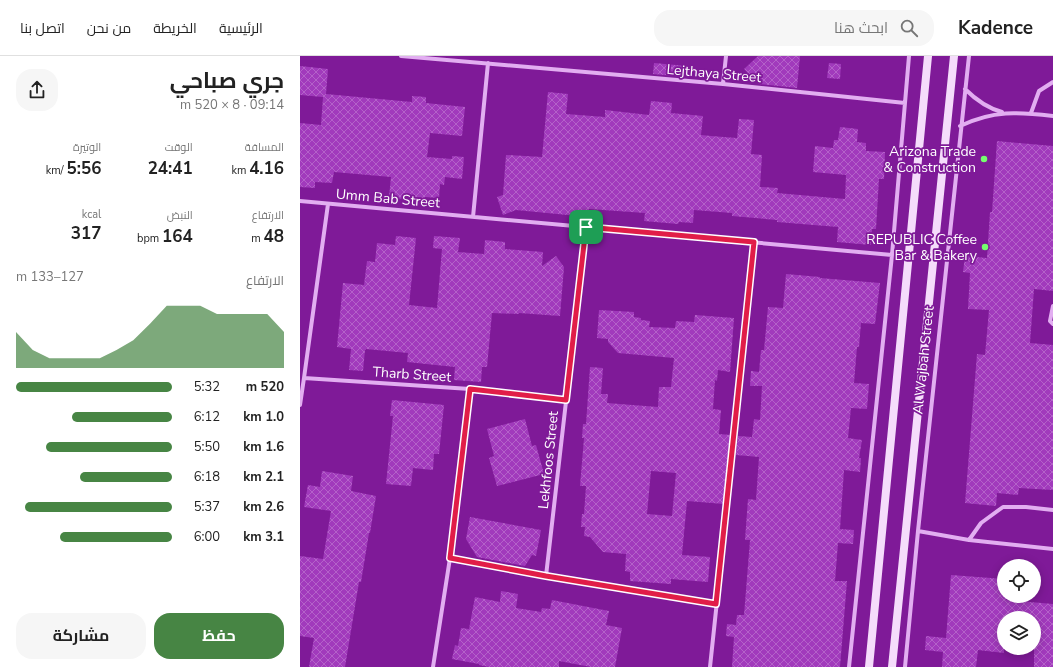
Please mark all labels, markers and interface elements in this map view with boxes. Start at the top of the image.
search box [654,10,934,46]
text: Kadence [958,15,1033,41]
icon: search [898,17,920,39]
text: ابحث هنا [834,18,888,38]
text: اتصل بنا [20,19,65,38]
text: من نحن [87,19,131,38]
text: الخريطة [153,19,197,38]
text: الرئيسية [219,19,263,38]
street label: Lejthaya Street [666,60,762,87]
text: جري صباحي [170,66,284,96]
button: share [16,69,58,111]
text: 09:14 · 8 × 520 m [180,96,284,114]
text: الوتيرة [73,140,101,155]
text: الوقت [165,140,193,155]
text: المسافة [245,140,284,155]
place label: Arizona Trade & Construction [883,142,976,177]
marker: Arizona Trade & Construction [979,154,989,164]
text: 5:56 [67,157,101,180]
text: 24:41 [148,157,193,180]
text: 4.16 [249,157,284,180]
text: /km [46,163,67,178]
text: km [231,163,249,178]
street label: Umm Bab Street [335,184,441,213]
text: kcal [82,207,101,222]
text: النبض [167,208,193,223]
text: الارتفاع [252,208,284,223]
pin [569,210,603,244]
icon: arrive [575,216,597,238]
text: 317 [71,222,101,245]
text: 164 [162,225,193,248]
text: 48 [264,225,284,248]
place label: REPUBLIC Coffee Bar & Bakery [866,230,978,265]
text: bpm [137,231,162,246]
text: m [251,231,264,246]
marker: REPUBLIC Coffee Bar & Bakery [980,242,990,252]
text: 127–133 m [16,268,84,286]
text: الارتفاع [246,272,284,290]
street label: Al Wajbah Street [908,305,939,415]
street label: Tharb Street [372,362,452,387]
text: 5:32 [194,378,220,396]
text: 520 m [246,378,284,396]
text: 6:12 [194,408,220,426]
text: 1.0 km [243,408,284,426]
street label: Lekhfoos Street [534,410,563,510]
text: 5:50 [194,438,220,456]
text: 1.6 km [243,438,284,456]
text: 6:18 [194,468,220,486]
text: 2.1 km [243,468,284,486]
text: 5:37 [194,498,220,516]
text: 2.6 km [243,498,284,516]
text: 6:00 [194,528,220,546]
text: 3.1 km [243,528,284,546]
map controls [997,559,1041,655]
button: locate [997,559,1041,603]
button: layers [997,611,1041,655]
button: مشاركة [16,613,146,659]
button: حفظ [154,613,284,659]

